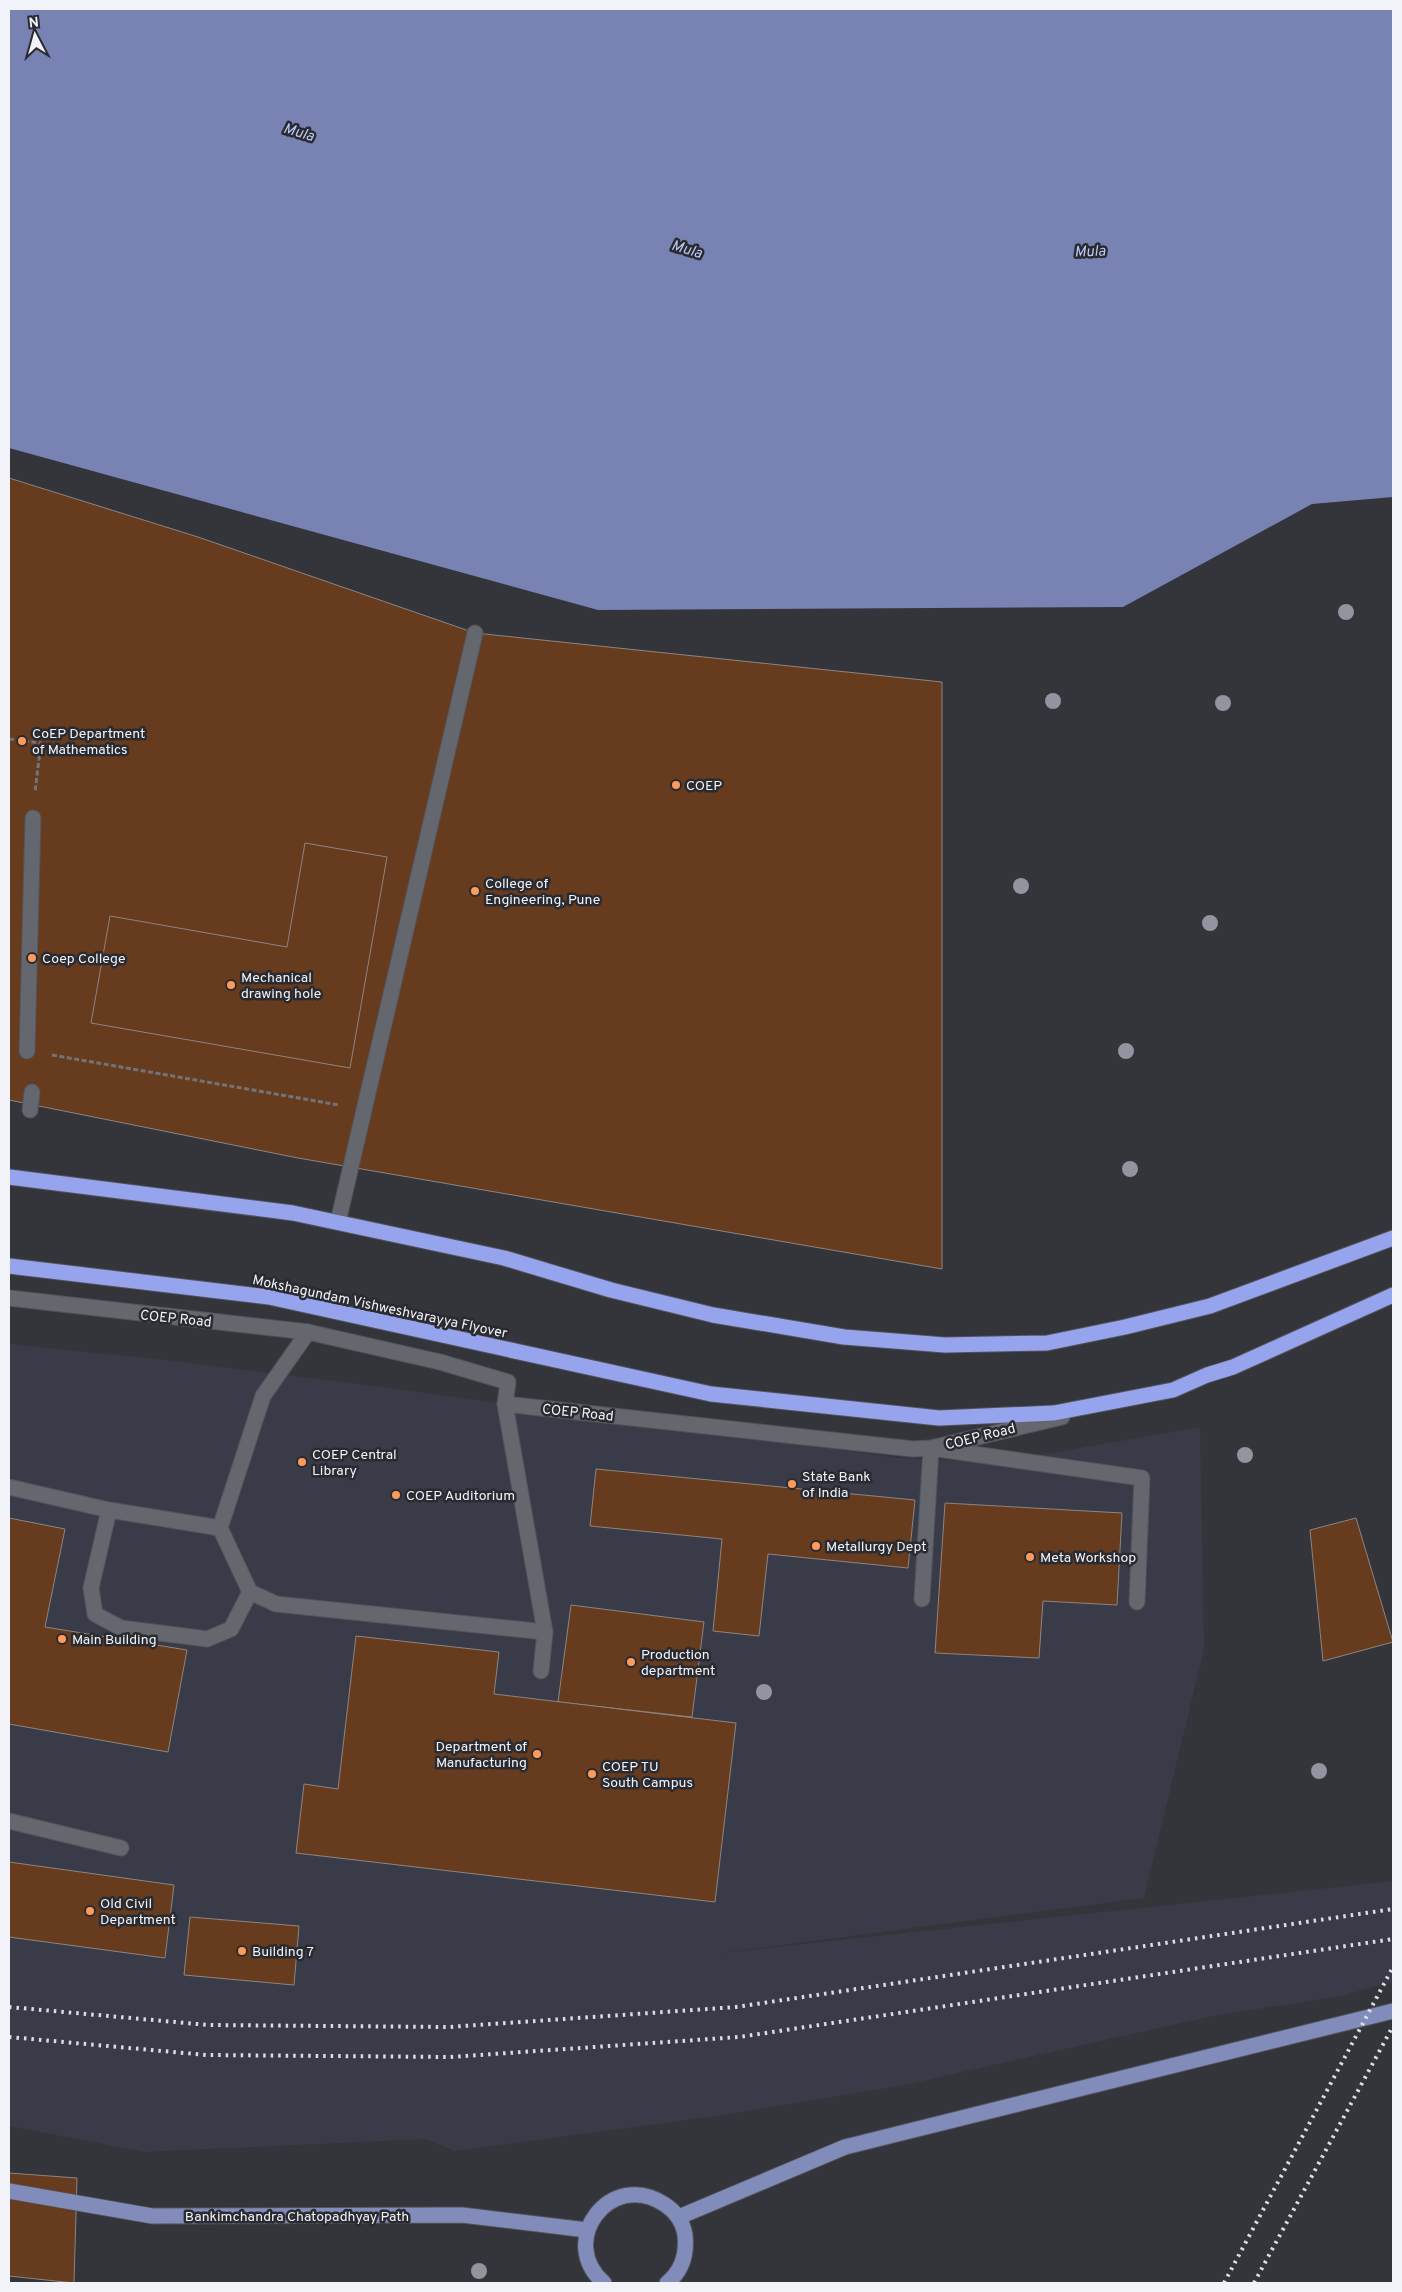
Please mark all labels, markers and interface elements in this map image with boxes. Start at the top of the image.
north arrow [10,10,60,60]
text: N [28,15,40,33]
water label: Mula [281,120,317,147]
water label: Mula [669,237,705,264]
water label: Mula [1074,242,1106,263]
place label: CoEP Department of Mathematics [32,726,145,759]
marker: CoEP Department of Mathematics [16,735,28,747]
place label: COEP [686,778,722,795]
marker: COEP [670,779,682,791]
place label: College of Engineering, Pune [485,876,600,909]
marker: College of Engineering, Pune [469,885,481,897]
place label: Coep College [42,951,125,968]
marker: Coep College [26,952,38,964]
place label: Mechanical drawing hole [241,970,321,1003]
marker: Mechanical drawing hole [225,979,237,991]
street label: Mokshagundam Vishweshvarayya Flyover [251,1272,509,1343]
street label: COEP Road [139,1307,212,1332]
street label: COEP Road [541,1401,614,1426]
street label: COEP Road [943,1421,1017,1454]
place label: COEP Central Library [312,1447,397,1480]
marker: COEP Central Library [296,1456,308,1468]
place label: State Bank of India [802,1469,871,1502]
marker: State Bank of India [786,1478,798,1490]
place label: COEP Auditorium [406,1488,515,1505]
marker: COEP Auditorium [390,1489,402,1501]
place label: Metallurgy Dept [826,1539,926,1556]
marker: Metallurgy Dept [810,1540,822,1552]
place label: Meta Workshop [1040,1550,1136,1567]
marker: Meta Workshop [1024,1551,1036,1563]
place label: Main Building [72,1632,157,1649]
marker: Main Building [56,1633,68,1645]
place label: Production department [641,1647,715,1680]
marker: Production department [625,1656,637,1668]
place label: Department of Manufacturing [436,1739,527,1772]
marker: Department of Manufacturing [531,1748,543,1760]
place label: COEP TU South Campus [602,1759,693,1792]
marker: COEP TU South Campus [586,1768,598,1780]
place label: Old Civil Department [100,1896,176,1929]
marker: Old Civil Department [84,1905,96,1917]
place label: Building 7 [252,1944,314,1961]
marker: Building 7 [236,1945,248,1957]
street label: Bankimchandra Chatopadhyay Path [185,2209,409,2226]

